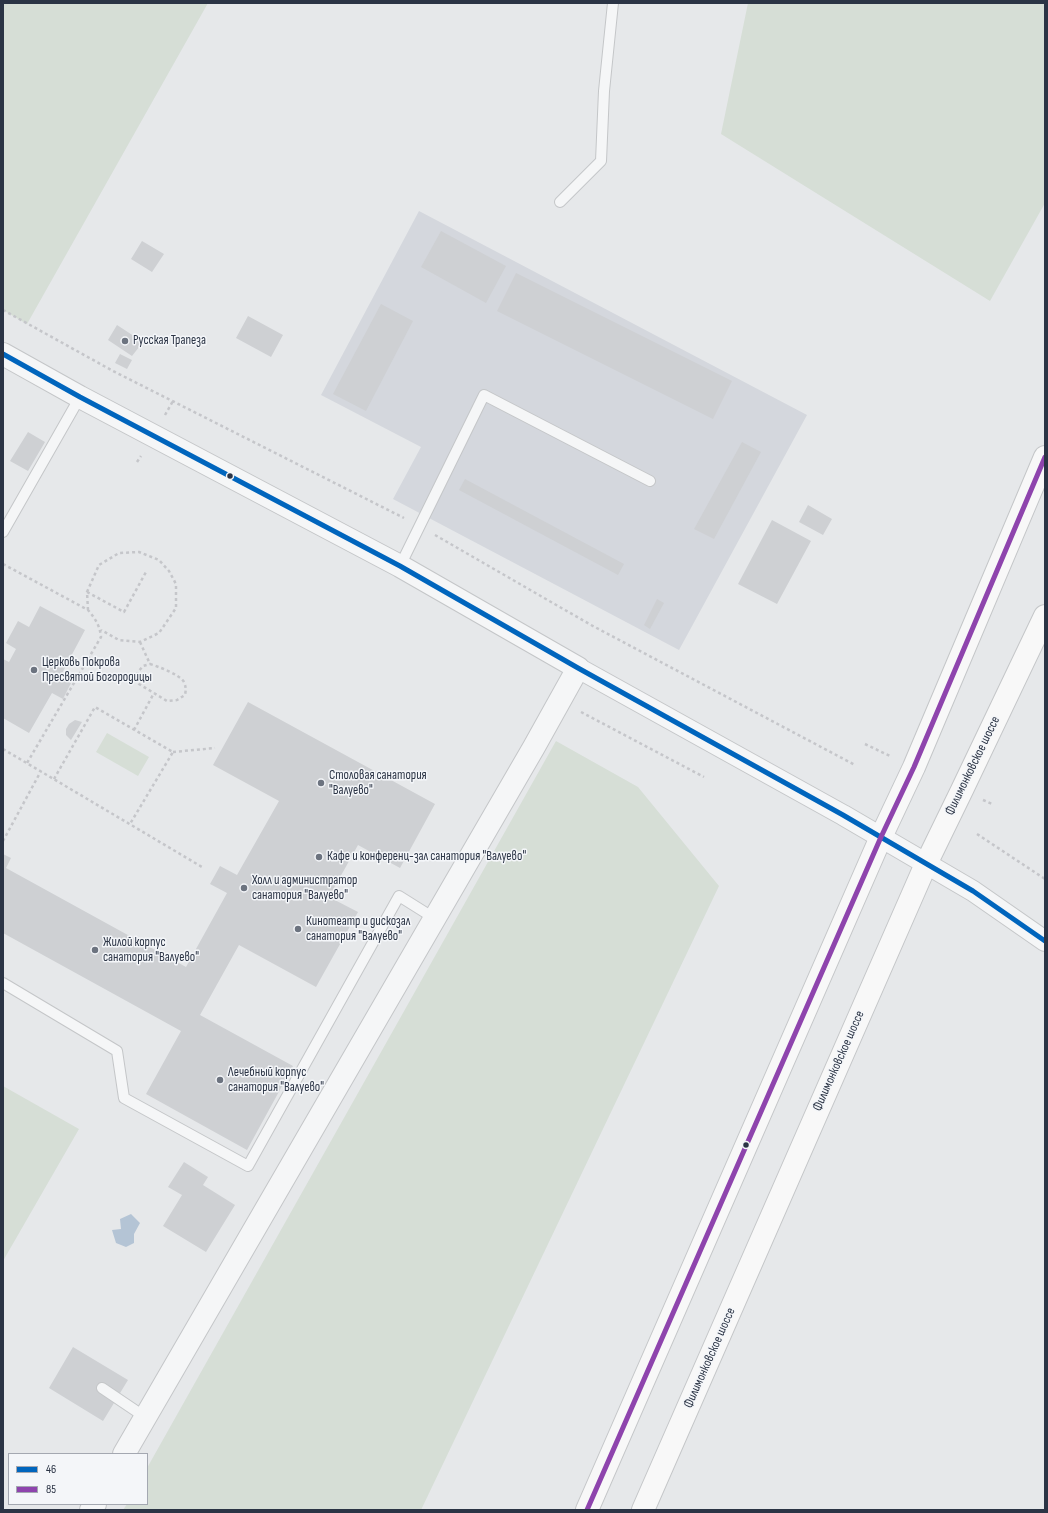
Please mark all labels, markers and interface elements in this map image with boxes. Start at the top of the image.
place label: Русская Трапеза [133,333,206,349]
marker: Русская Трапеза [120,336,130,346]
unlabelled marker [225,471,235,481]
place label: Церковь Покрова Пресвятой Богородицы [42,655,152,686]
marker: Церковь Покрова Пресвятой Богородицы [29,665,39,675]
street label: Филимонковское шоссе [942,714,1004,818]
place label: Столовая санатория "Валуево" [329,768,427,799]
marker: Столовая санатория "Валуево" [316,778,326,788]
place label: Кафе и конференц-зал санатория "Валуево" [327,849,526,865]
marker: Кафе и конференц-зал санатория "Валуево" [314,852,324,862]
place label: Холл и администратор санатория "Валуево" [252,873,357,904]
marker: Холл и администратор санатория "Валуево" [239,883,249,893]
place label: Кинотеатр и дискозал санатория "Валуево" [306,914,410,945]
marker: Кинотеатр и дискозал санатория "Валуево" [293,924,303,934]
place label: Жилой корпус санатория "Валуево" [103,935,199,966]
marker: Жилой корпус санатория "Валуево" [90,945,100,955]
street label: Филимонковское шоссе [810,1008,868,1114]
place label: Лечебный корпус санатория "Валуево" [228,1065,324,1096]
marker: Лечебный корпус санатория "Валуево" [215,1075,225,1085]
unlabelled marker [741,1140,751,1150]
street label: Филимонковское шоссе [681,1305,739,1411]
legend [8,1453,148,1505]
text: 46 [46,1462,56,1477]
text: 85 [46,1482,56,1497]

